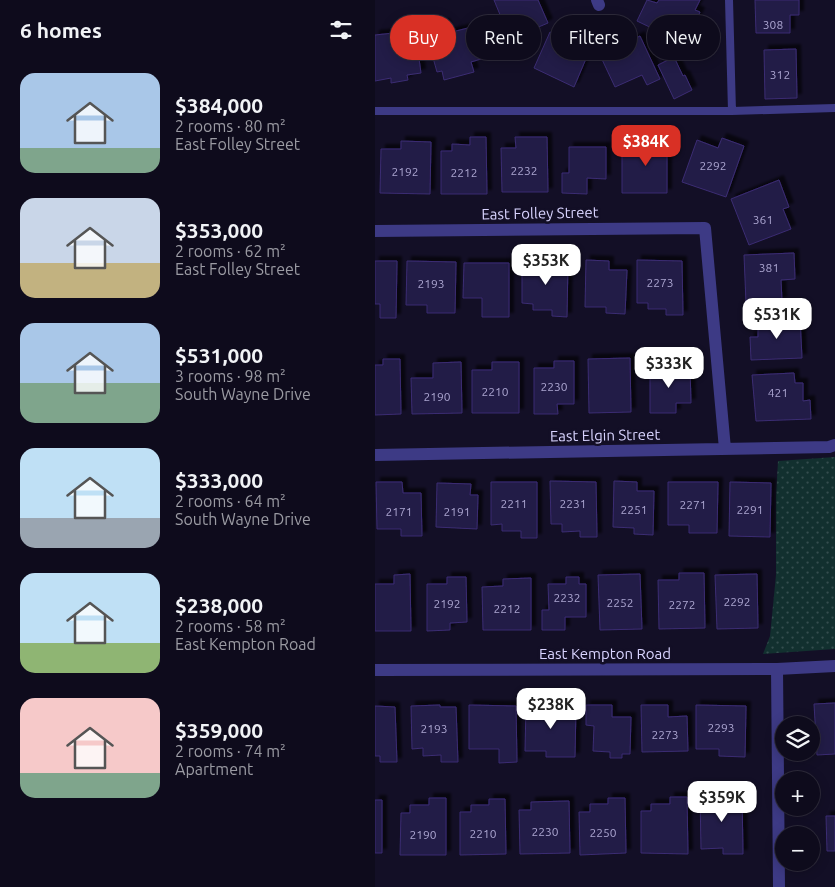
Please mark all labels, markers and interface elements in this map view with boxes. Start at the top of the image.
chip: Buy [390,15,456,60]
chip: Rent [466,15,541,60]
chip: Filters [551,15,637,60]
chip: New [647,15,720,60]
icon: filters [327,16,355,44]
text: 6 homes [20,18,102,42]
house number: 308 [763,18,783,31]
house number: 312 [770,68,790,81]
icon: home [60,93,120,153]
text: $384,000 [175,93,263,117]
text: 2 rooms · 80 m² [175,117,286,135]
pin: $384K [611,124,681,167]
text: $384K [623,132,669,150]
text: East Folley Street [175,135,300,153]
house number: 2292 [699,159,727,172]
house number: 2232 [510,164,538,177]
house number: 2192 [391,165,419,178]
house number: 2212 [450,166,478,179]
street label: East Folley Street [481,203,599,223]
house number: 361 [753,213,773,226]
icon: home [60,218,120,278]
text: $353,000 [175,218,263,242]
text: 2 rooms · 62 m² [175,242,286,260]
pin: $353K [511,244,581,286]
text: $353K [523,251,569,269]
text: East Folley Street [175,260,300,278]
house number: 381 [759,261,779,274]
house number: 2273 [646,276,674,289]
house number: 2193 [417,277,445,290]
pin: $531K [742,298,812,340]
text: $531K [754,305,800,323]
icon: home [60,343,120,403]
text: $531,000 [175,343,263,367]
pin: $333K [634,346,704,389]
text: $333K [646,354,692,372]
text: 3 rooms · 98 m² [175,367,286,385]
house number: 2230 [540,380,568,393]
text: South Wayne Drive [175,385,311,403]
house number: 2210 [481,385,509,398]
house number: 421 [768,386,788,399]
house number: 2190 [423,390,451,403]
street label: East Elgin Street [550,426,660,444]
icon: home [60,468,120,528]
text: $333,000 [175,468,263,492]
text: 2 rooms · 64 m² [175,492,286,510]
house number: 2211 [500,497,528,510]
house number: 2231 [559,497,587,510]
house number: 2271 [679,498,707,511]
house number: 2251 [620,503,648,516]
house number: 2291 [736,503,764,516]
house number: 2171 [385,505,413,518]
house number: 2191 [443,505,471,518]
text: South Wayne Drive [175,510,311,528]
house number: 2232 [553,591,581,604]
icon: home [60,593,120,653]
text: $238,000 [175,593,263,617]
house number: 2292 [723,595,751,608]
house number: 2252 [606,596,634,609]
house number: 2192 [433,597,461,610]
house number: 2272 [668,598,696,611]
house number: 2212 [493,602,521,615]
text: 2 rooms · 58 m² [175,617,286,635]
text: East Kempton Road [175,635,316,653]
street label: East Kempton Road [539,645,671,662]
pin: $238K [516,688,586,730]
text: $238K [528,695,574,713]
map controls [775,716,820,871]
button: layers [775,716,820,761]
icon: home [60,718,120,778]
text: $359,000 [175,718,263,742]
house number: 2293 [707,721,735,734]
house number: 2193 [420,722,448,735]
house number: 2273 [651,728,679,741]
text: 2 rooms · 74 m² [175,742,286,760]
text: Apartment [175,760,253,778]
button: + [775,771,820,816]
pin: $359K [687,780,757,823]
text: $359K [699,788,745,806]
house number: 2230 [531,825,559,838]
house number: 2250 [589,826,617,839]
button: − [775,826,820,871]
house number: 2210 [469,827,497,840]
house number: 2190 [409,828,437,841]

